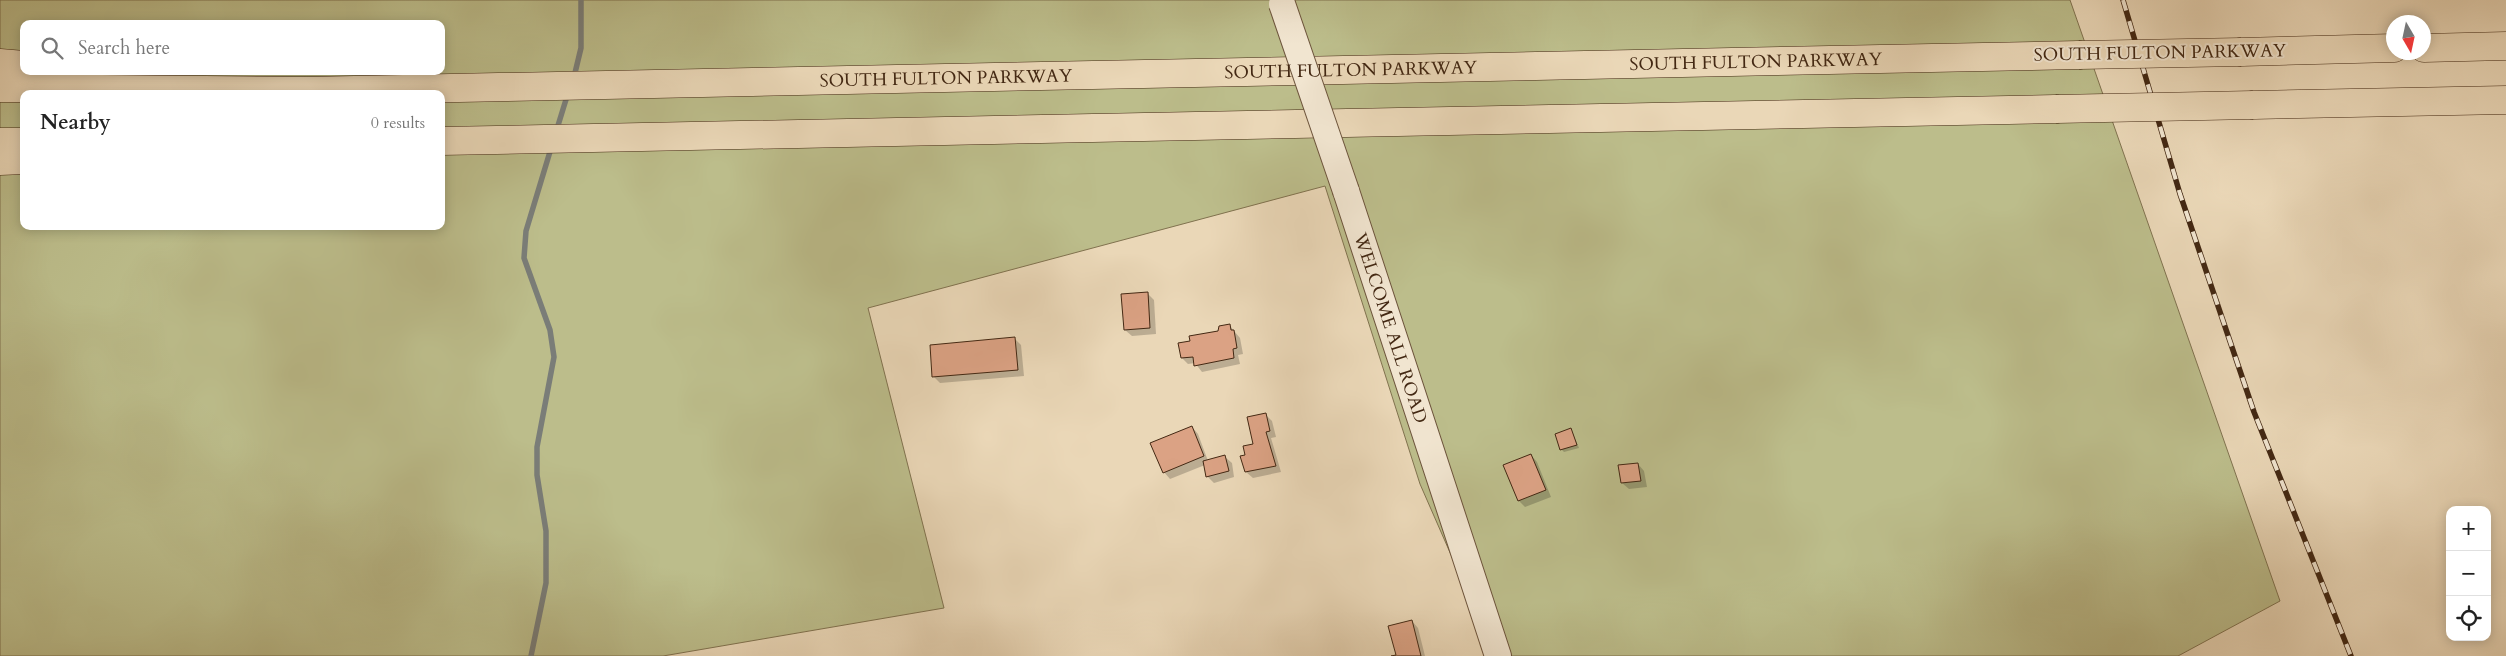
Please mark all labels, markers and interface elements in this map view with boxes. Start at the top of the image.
north arrow [2386,15,2431,60]
search box [20,20,445,75]
icon: search [38,34,66,62]
text: Search here [78,35,170,61]
street label: SOUTH FULTON PARKWAY [2034,38,2287,68]
street label: SOUTH FULTON PARKWAY [1629,46,1883,77]
street label: SOUTH FULTON PARKWAY [1224,55,1478,85]
street label: SOUTH FULTON PARKWAY [819,63,1073,93]
text: Nearby [40,108,111,137]
text: 0 results [371,112,425,134]
street label: WELCOME ALL ROAD [1348,228,1434,426]
map controls [2446,506,2491,641]
button: + [2446,506,2491,551]
button: − [2446,551,2491,596]
button: locate [2446,596,2491,641]

